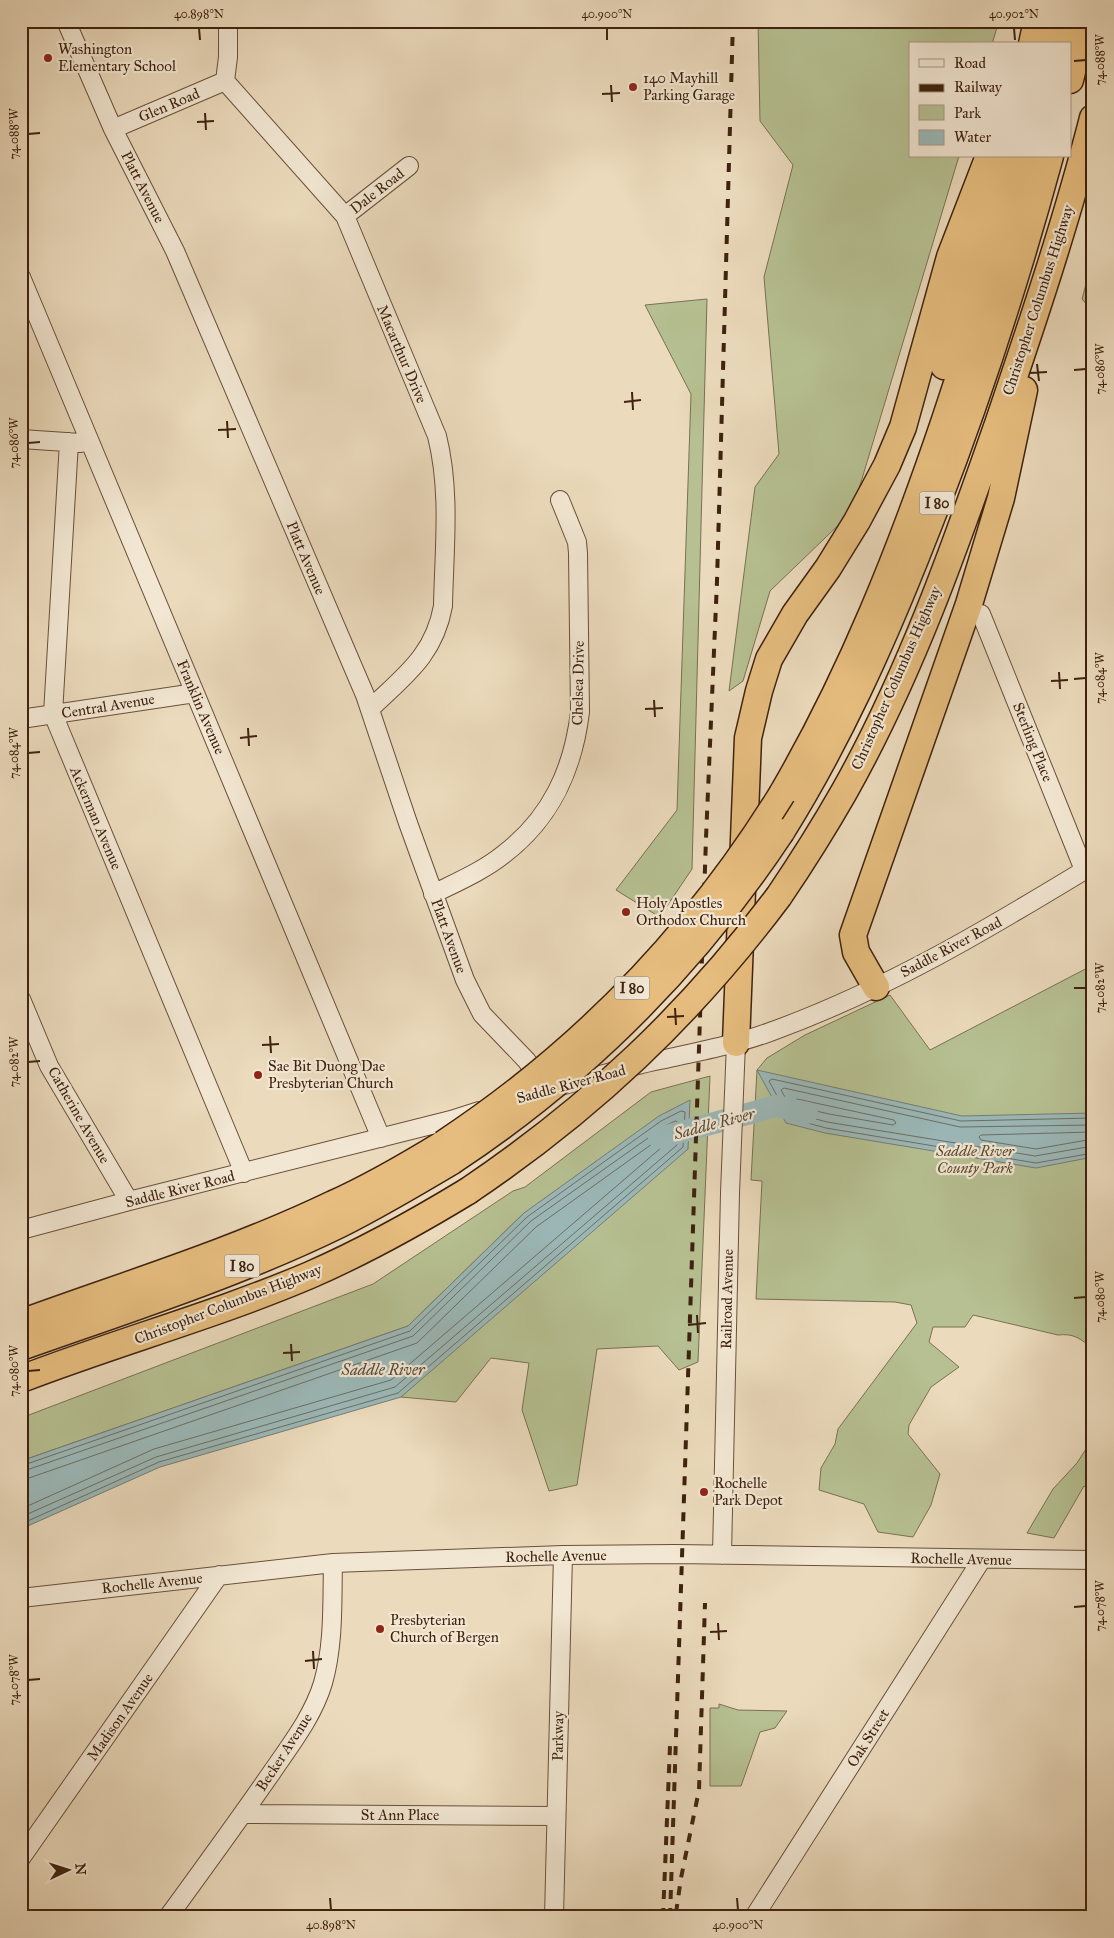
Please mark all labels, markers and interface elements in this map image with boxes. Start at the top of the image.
text: 40.898°N [174,7,224,21]
text: 40.900°N [581,7,633,21]
text: 40.902°N [989,7,1039,21]
text: 74.088°W [1093,34,1107,86]
place label: Washington Elementary School [58,40,177,75]
legend [909,42,1072,158]
marker: Washington Elementary School [42,52,54,64]
text: Road [954,54,986,72]
place label: 140 Mayhill Parking Garage [643,69,735,104]
text: Railway [954,78,1003,96]
marker: 140 Mayhill Parking Garage [627,81,639,93]
street label: Glen Road [136,84,203,126]
text: Park [954,104,981,122]
text: 74.088°W [7,108,21,160]
text: Water [954,128,991,146]
street label: Platt Avenue [117,148,169,226]
street label: Dale Road [346,164,408,218]
street label: Christopher Columbus Highway [999,202,1078,397]
street label: Macarthur Drive [373,302,431,406]
text: 74.086°W [1093,343,1107,394]
text: 74.086°W [7,417,21,468]
road number: I 80 [920,492,954,514]
street label: Platt Avenue [283,519,329,597]
street label: Christopher Columbus Highway [847,583,945,773]
street label: Chelsea Drive [568,640,588,726]
text: 74.084°W [1093,652,1107,704]
street label: Franklin Avenue [173,657,229,757]
street label: Central Avenue [60,690,156,722]
street label: Sterling Place [1009,700,1057,784]
text: 74.084°W [7,727,21,779]
street label: Ackerman Avenue [66,763,126,872]
place label: Holy Apostles Orthodox Church [636,894,747,929]
street label: Platt Avenue [427,896,471,976]
marker: Holy Apostles Orthodox Church [620,906,632,918]
street label: Saddle River Road [897,913,1005,981]
text: 74.082°W [1093,962,1107,1013]
road number: I 80 [614,976,650,1000]
text: 74.082°W [7,1036,21,1087]
place label: Sae Bit Duong Dae Presbyterian Church [268,1057,394,1092]
street label: Saddle River Road [515,1061,628,1107]
street label: Catherine Avenue [44,1063,114,1167]
marker: Sae Bit Duong Dae Presbyterian Church [252,1069,264,1081]
water label: Saddle River [671,1103,758,1144]
park label: Saddle River County Park [935,1142,1015,1177]
street label: Saddle River Road [123,1167,237,1211]
street label: Railroad Avenue [717,1249,737,1349]
road number: I 80 [224,1254,260,1278]
street label: Christopher Columbus Highway [132,1260,325,1348]
text: 74.080°W [1093,1271,1107,1323]
text: 74.080°W [7,1345,21,1397]
water label: Saddle River [340,1360,426,1379]
place label: Rochelle Park Depot [714,1474,784,1509]
marker: Rochelle Park Depot [698,1486,710,1498]
street label: Rochelle Avenue [505,1546,607,1566]
street label: Rochelle Avenue [910,1549,1012,1569]
street label: Rochelle Avenue [101,1569,203,1597]
text: 74.078°W [1093,1580,1107,1632]
place label: Presbyterian Church of Bergen [390,1611,499,1646]
marker: Presbyterian Church of Bergen [374,1623,386,1635]
text: 74.078°W [7,1654,21,1706]
street label: Madison Avenue [83,1670,157,1764]
street label: Oak Street [843,1705,893,1770]
street label: Becker Avenue [252,1710,316,1794]
street label: Parkway [549,1710,567,1761]
street label: St Ann Place [361,1806,439,1824]
north arrow [42,1846,92,1896]
text: N [72,1863,89,1876]
text: 40.898°N [306,1918,356,1932]
text: 40.900°N [712,1918,764,1932]

